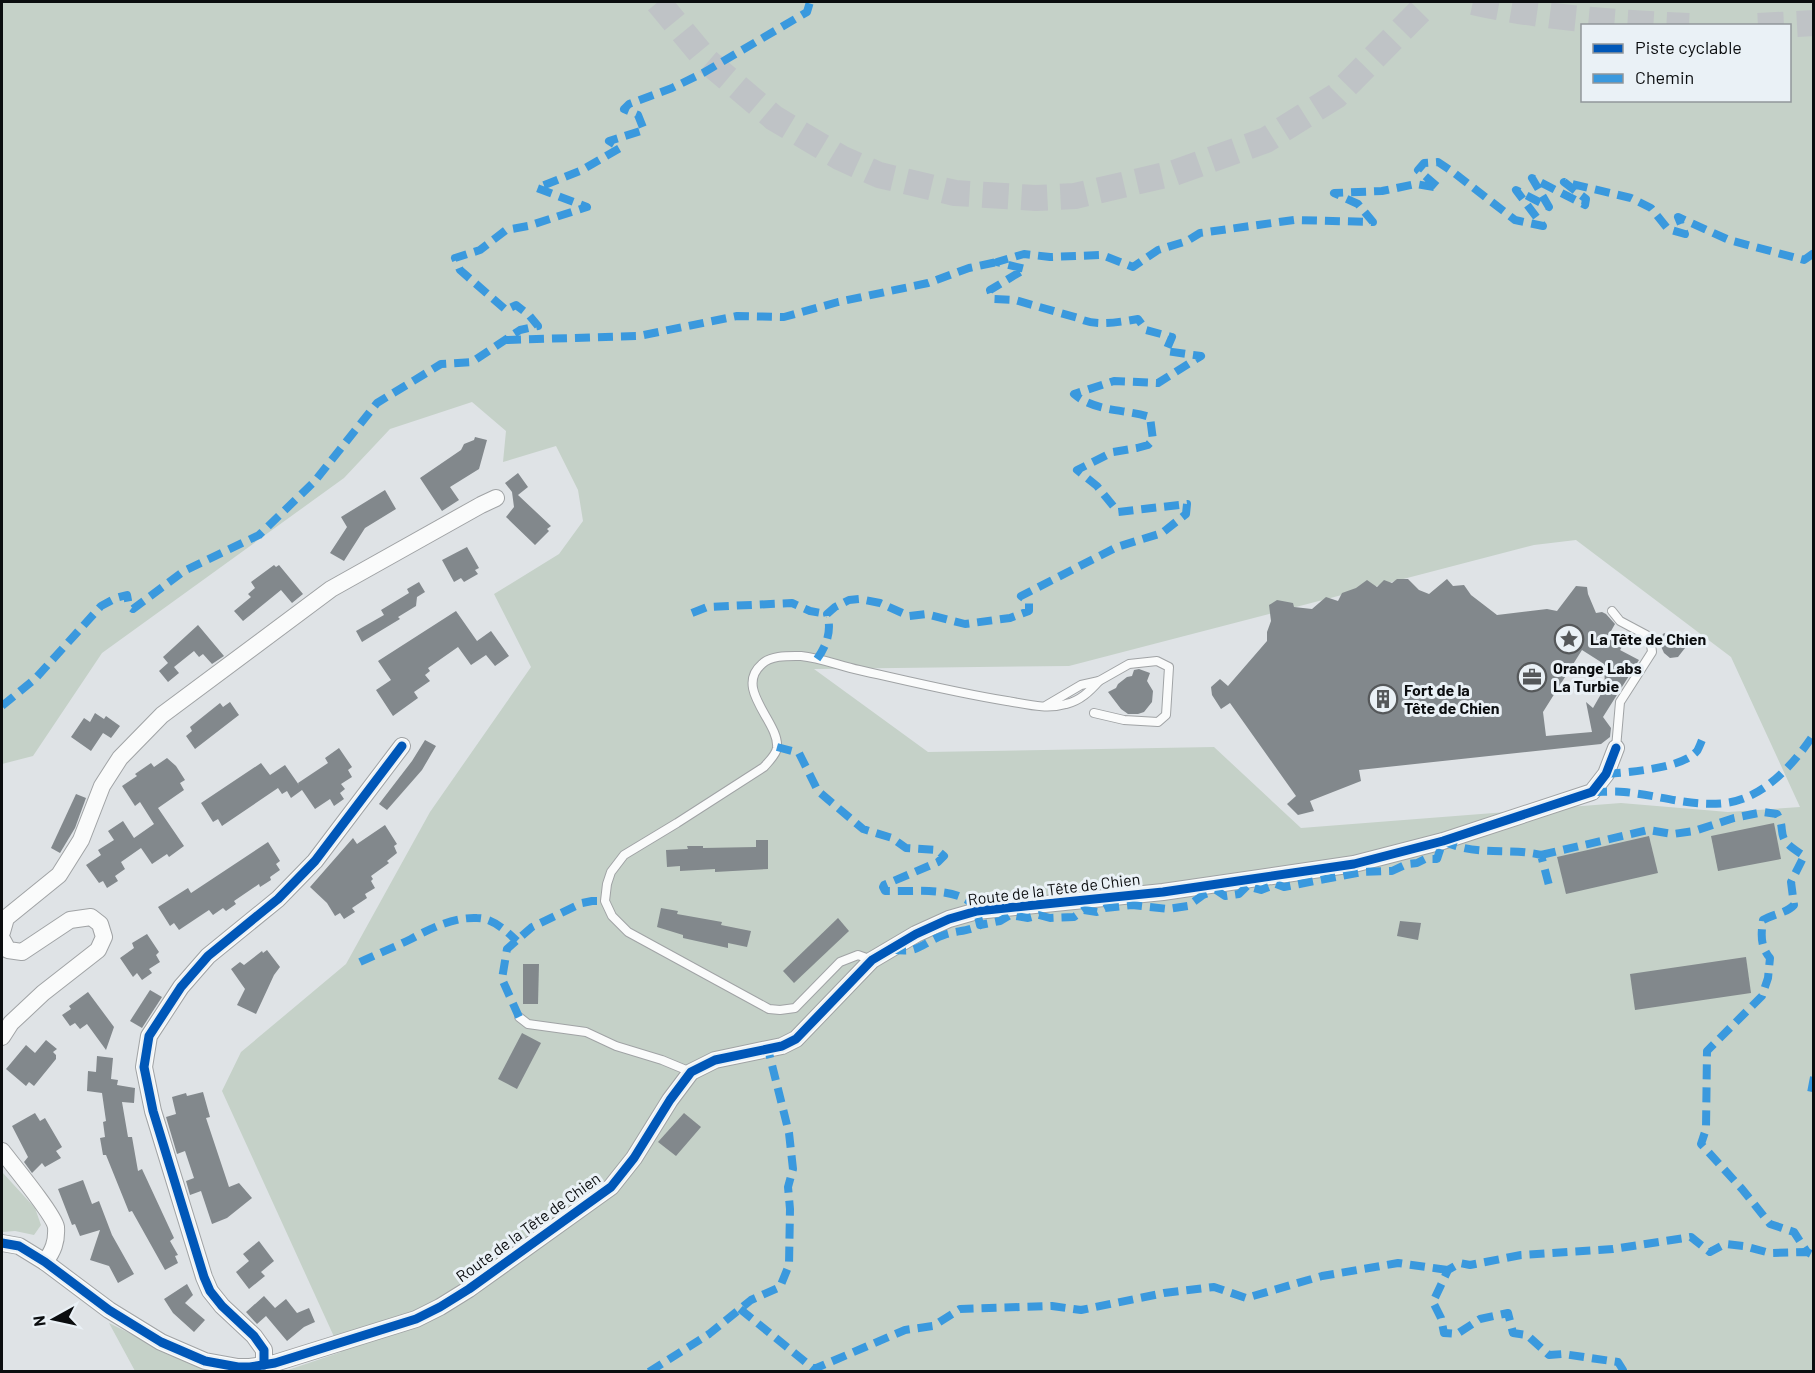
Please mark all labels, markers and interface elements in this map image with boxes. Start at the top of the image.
legend [1581,24,1791,102]
text: Piste cyclable [1635,36,1742,58]
text: Chemin [1635,66,1694,88]
place icon: La Tête de Chien [1553,623,1585,655]
place label: La Tête de Chien [1590,629,1706,648]
place label: Orange Labs La Turbie [1553,658,1642,695]
office icon: Orange Labs La Turbie [1516,661,1548,693]
place label: Fort de la Tête de Chien [1404,680,1499,717]
building icon: Fort de la Tête de Chien [1367,683,1399,715]
street label: Route de la Tête de Chien [967,868,1141,909]
street label: Route de la Tête de Chien [452,1168,604,1285]
north arrow [24,1289,84,1349]
text: N [29,1315,49,1328]

